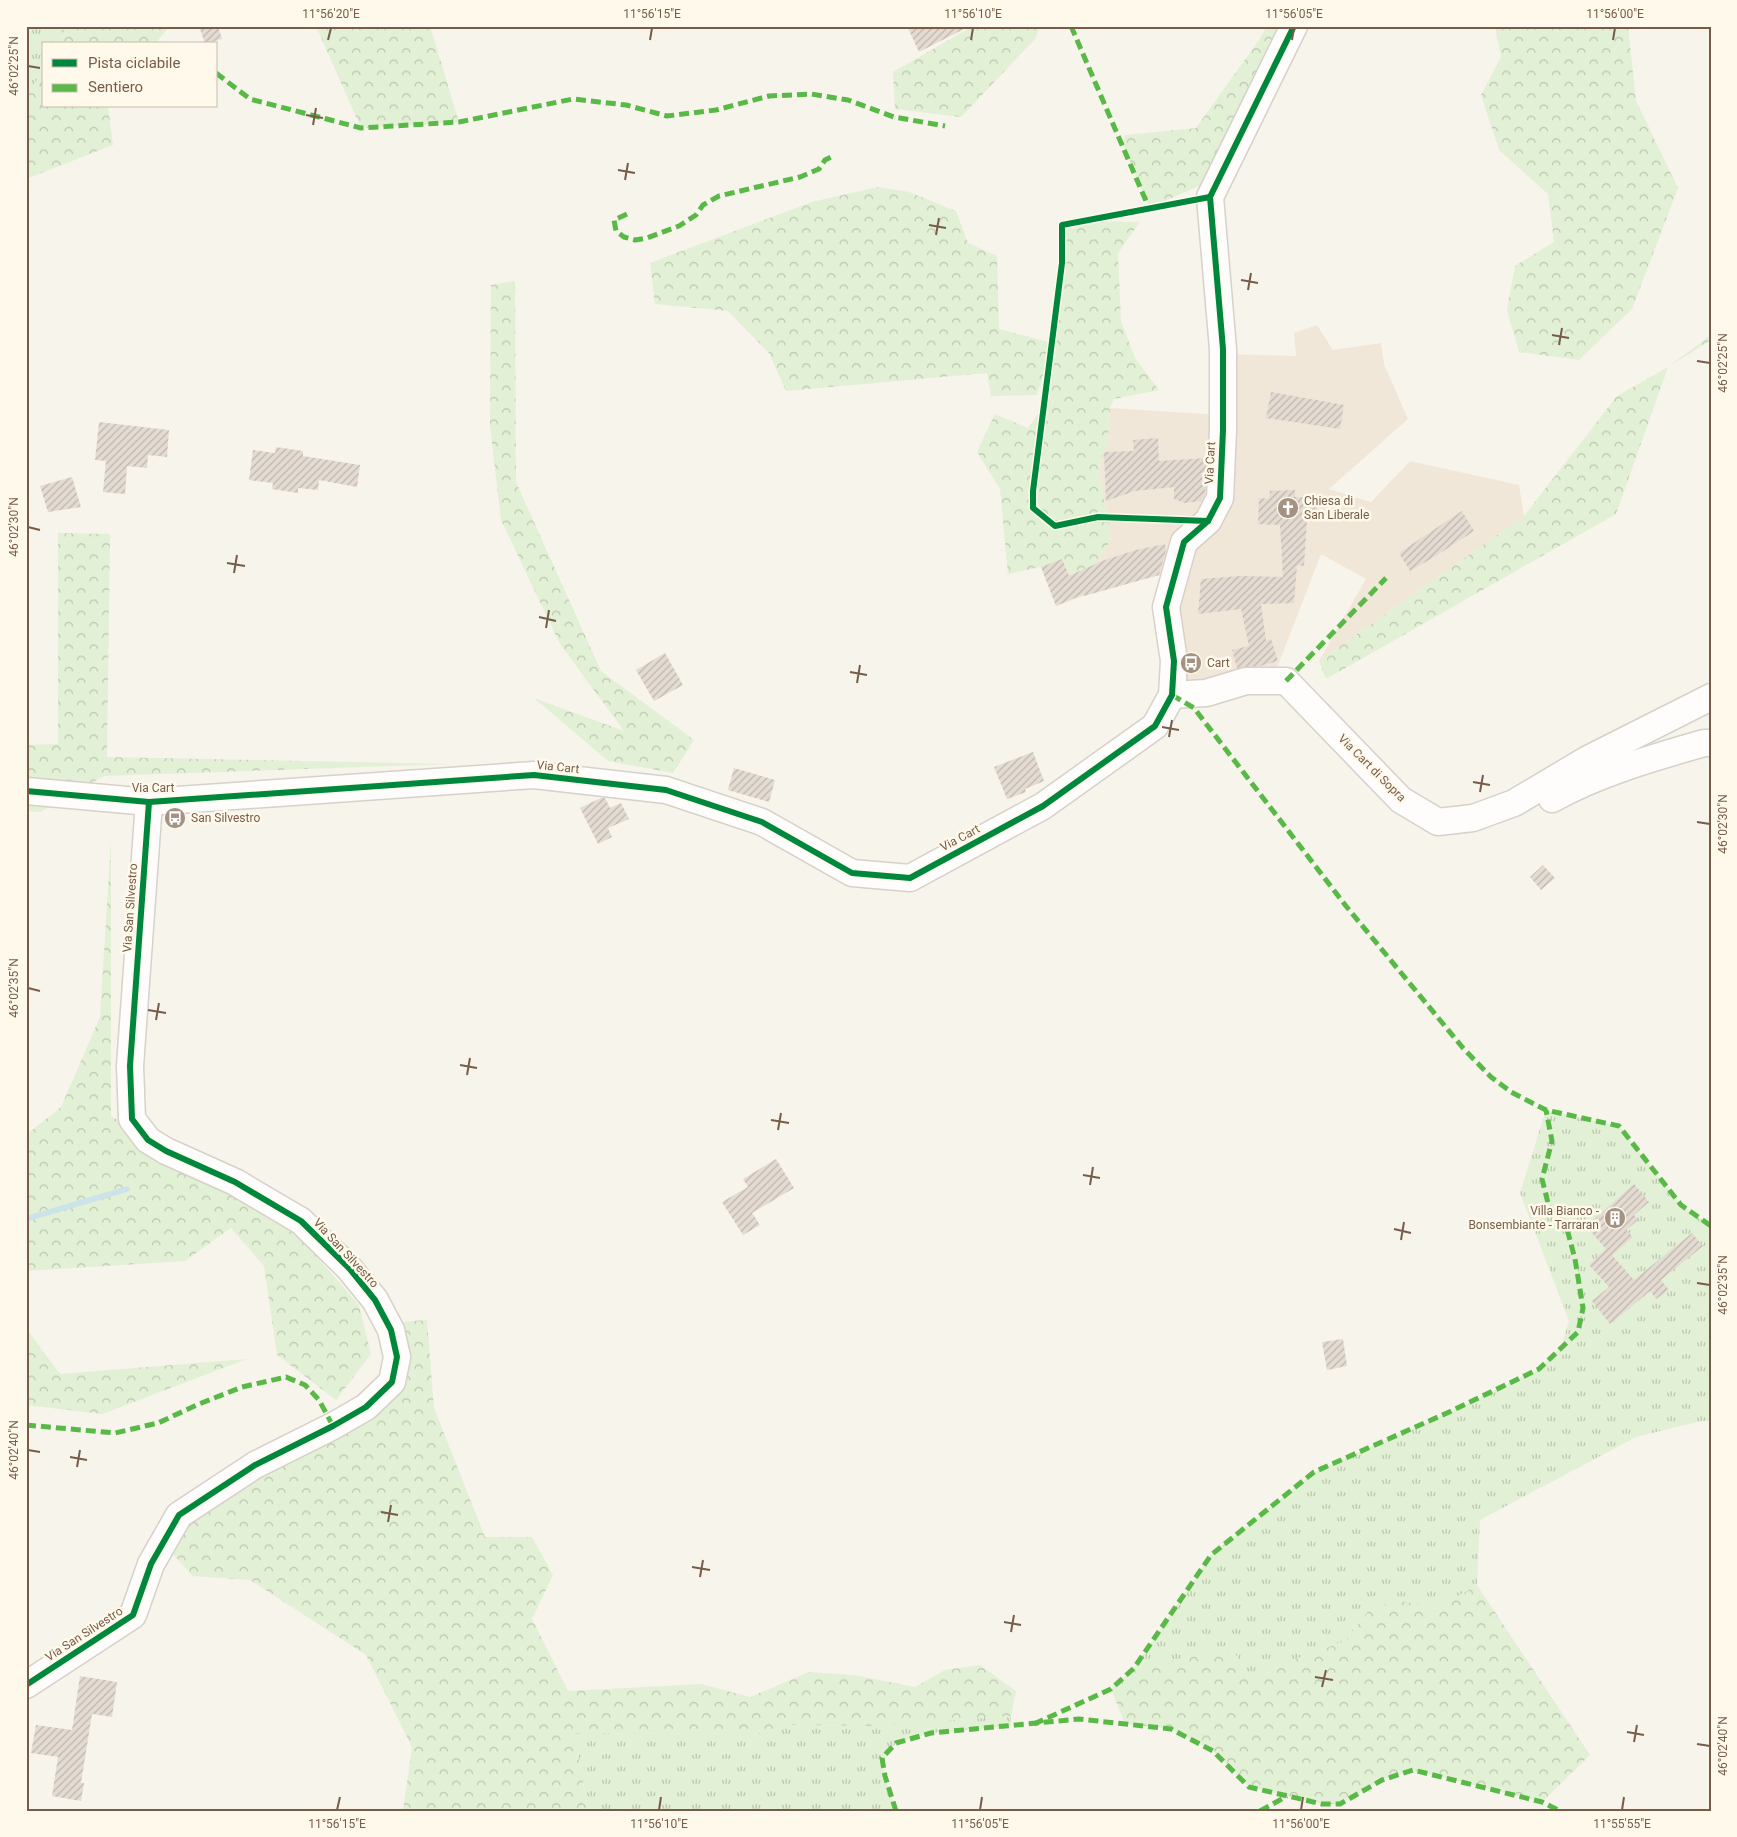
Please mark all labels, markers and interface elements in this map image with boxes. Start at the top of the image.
text: 11°56'20"E [302,7,360,21]
text: 11°56'15"E [623,7,681,21]
text: 11°56'10"E [944,7,1002,21]
text: 11°56'05"E [1265,7,1323,21]
text: 11°56'00"E [1586,7,1644,21]
text: 46°02'25"N [7,36,21,96]
legend [42,42,218,108]
text: Pista ciclabile [88,54,181,72]
text: Sentiero [88,78,143,96]
text: 46°02'25"N [1716,333,1730,393]
street label: Via Cart [1202,441,1218,485]
place label: Chiesa di San Liberale [1304,494,1369,522]
church icon: Chiesa di San Liberale [1276,496,1300,520]
text: 46°02'30"N [7,497,21,557]
bus stop icon: Cart [1179,651,1203,675]
place label: Cart [1207,656,1230,670]
street label: Via Cart di Sopra [1335,731,1409,805]
street label: Via Cart [536,758,580,776]
street label: Via Cart [132,781,174,795]
text: 46°02'30"N [1716,794,1730,854]
bus stop icon: San Silvestro [163,806,187,830]
place label: San Silvestro [191,811,260,825]
street label: Via Cart [938,822,982,854]
street label: Via San Silvestro [120,863,140,953]
text: 46°02'35"N [7,958,21,1018]
place label: Villa Bianco - Bonsembiante - Tarraran [1468,1204,1600,1232]
building icon: Villa Bianco - Bonsembiante - Tarraran [1603,1206,1627,1230]
street label: Via San Silvestro [310,1216,382,1291]
text: 46°02'35"N [1716,1255,1730,1315]
text: 46°02'40"N [7,1420,21,1480]
street label: Via San Silvestro [43,1604,125,1664]
text: 46°02'40"N [1716,1716,1730,1776]
text: 11°56'15"E [308,1817,366,1831]
text: 11°56'10"E [630,1817,688,1831]
text: 11°56'05"E [951,1817,1009,1831]
text: 11°56'00"E [1272,1817,1330,1831]
text: 11°55'55"E [1593,1817,1651,1831]

